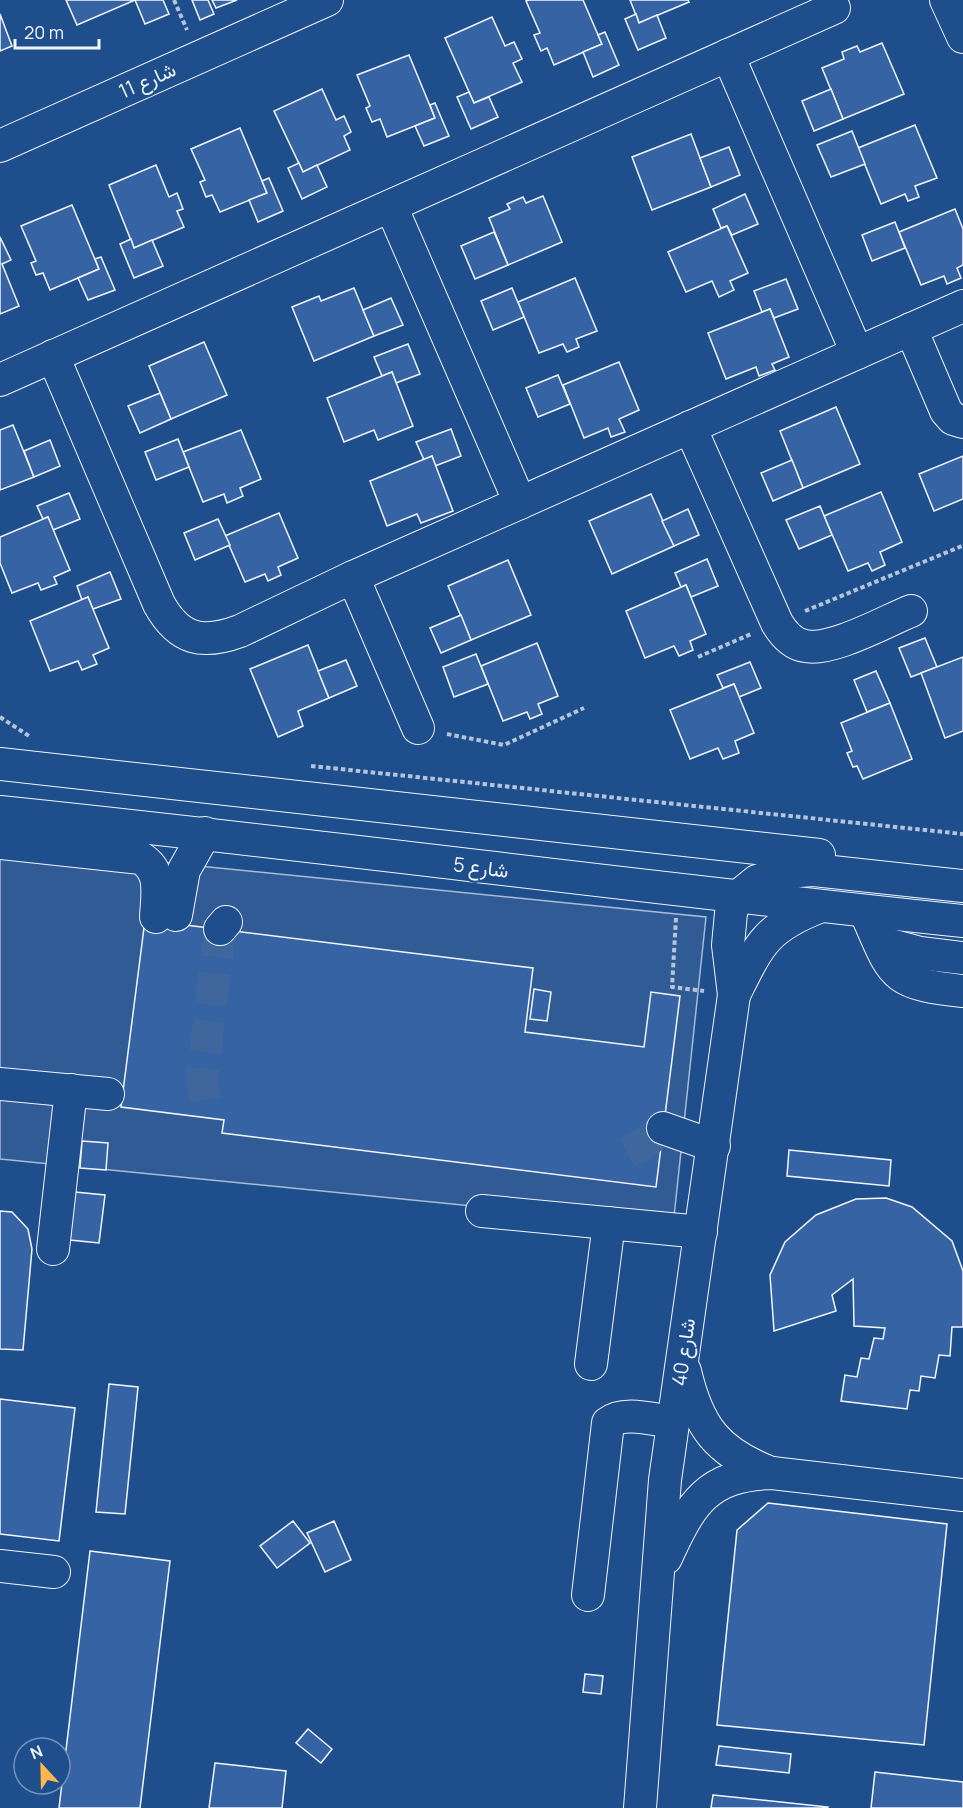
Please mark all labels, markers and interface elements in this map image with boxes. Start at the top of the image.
scale bar [15,12,99,50]
text: 20 m [24,20,64,44]
street label: شارع 11 [114,55,180,105]
street label: شارع 5 [452,850,510,885]
street label: شارع 40 [665,1316,702,1388]
north arrow [12,1736,72,1796]
text: N [27,1740,46,1764]

